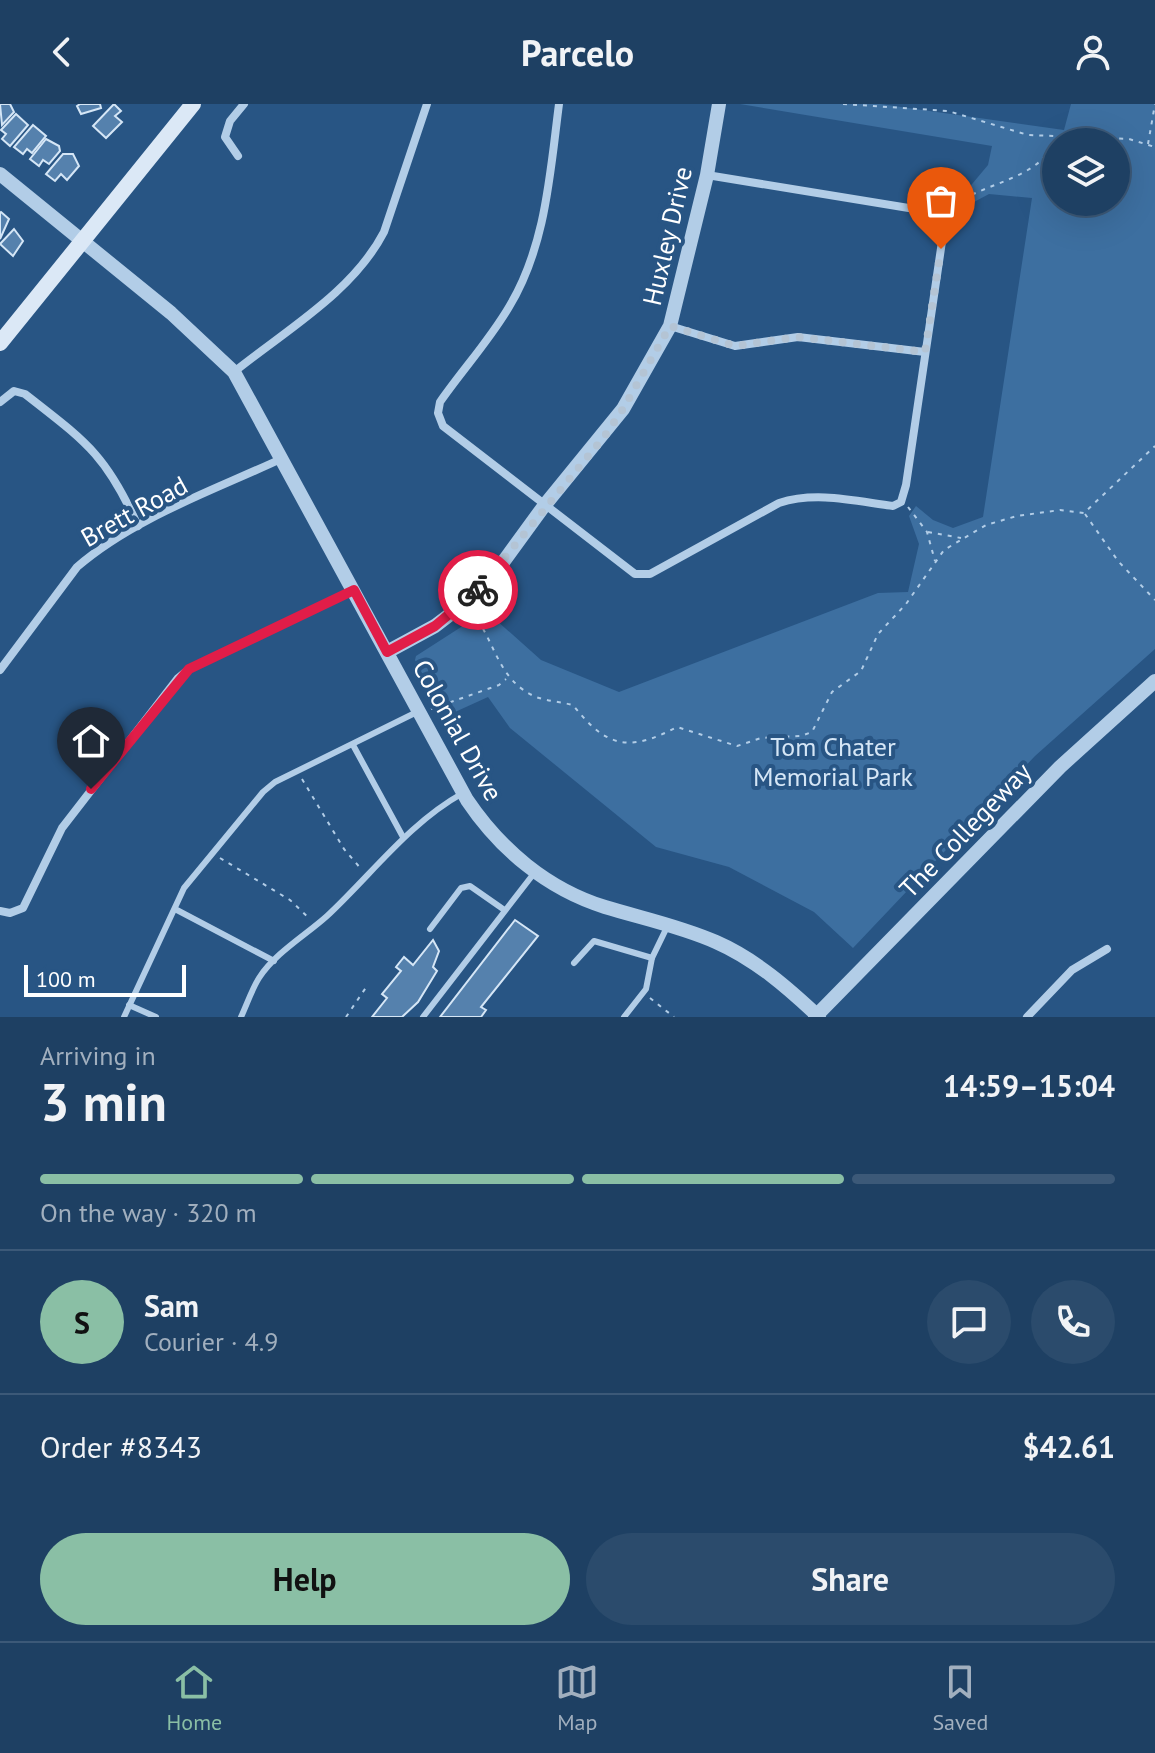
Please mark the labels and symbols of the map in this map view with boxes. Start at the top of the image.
street label: Huxley Drive [635,163,699,309]
pin [907,167,975,249]
street label: Brett Road [75,468,193,554]
courier [438,550,518,630]
street label: Colonial Drive [406,654,510,806]
pin [57,707,125,789]
park label: Tom Chater Memorial Park [753,730,913,793]
street label: The Collegeway [892,755,1038,905]
scale bar [24,961,186,997]

